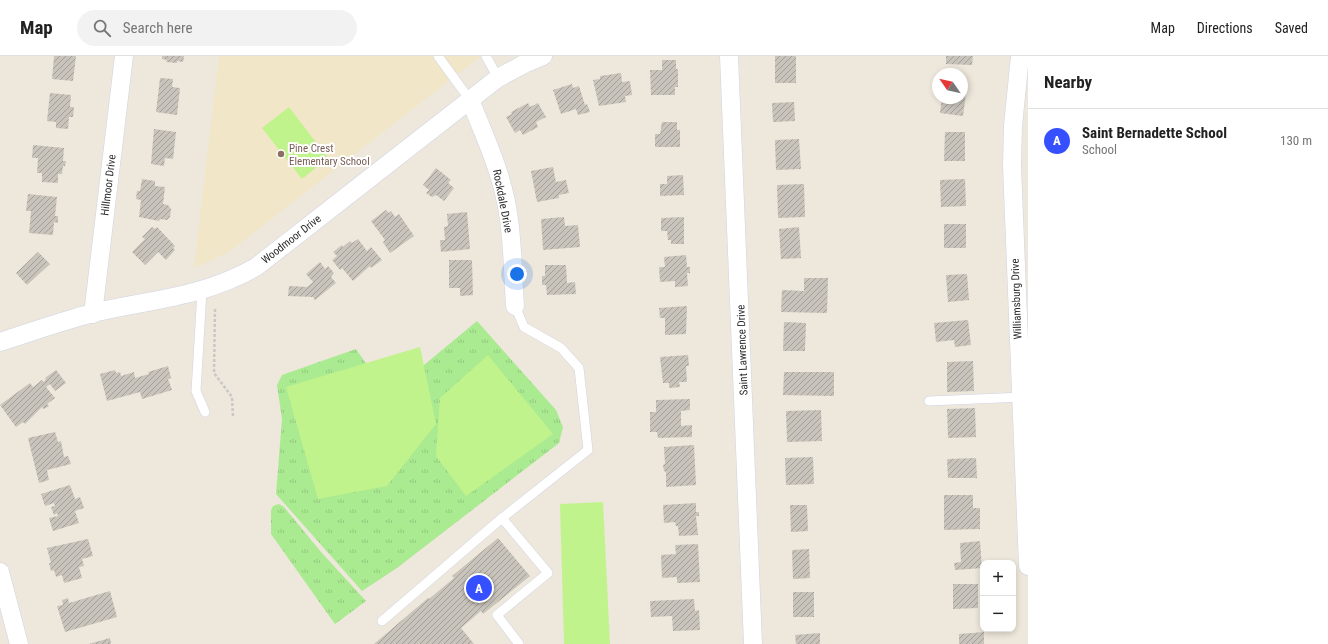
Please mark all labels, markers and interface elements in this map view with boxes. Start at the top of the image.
search box [77,10,357,46]
text: Map [20,16,53,39]
icon: search [91,17,113,39]
text: Search here [123,19,193,37]
text: Map [1151,20,1175,36]
text: Directions [1197,20,1253,36]
text: Saved [1275,20,1308,36]
north arrow [932,68,968,104]
text: Nearby [1044,72,1092,92]
text: Saint Bernadette School [1082,124,1227,142]
text: A [1053,133,1061,148]
text: 130 m [1280,133,1312,148]
place label: Pine Crest Elementary School [289,142,370,168]
text: School [1082,142,1117,157]
marker: Pine Crest Elementary School [276,149,286,159]
street label: Hillmoor Drive [98,154,119,216]
street label: Rockdale Drive [490,168,515,234]
street label: Woodmoor Drive [259,212,324,267]
street label: Williamsburg Drive [1009,258,1024,340]
your location [507,264,527,284]
street label: Saint Lawrence Drive [734,304,751,396]
map controls [980,560,1016,632]
button: + [980,560,1016,596]
pin: A [466,573,492,603]
button: − [980,596,1016,632]

